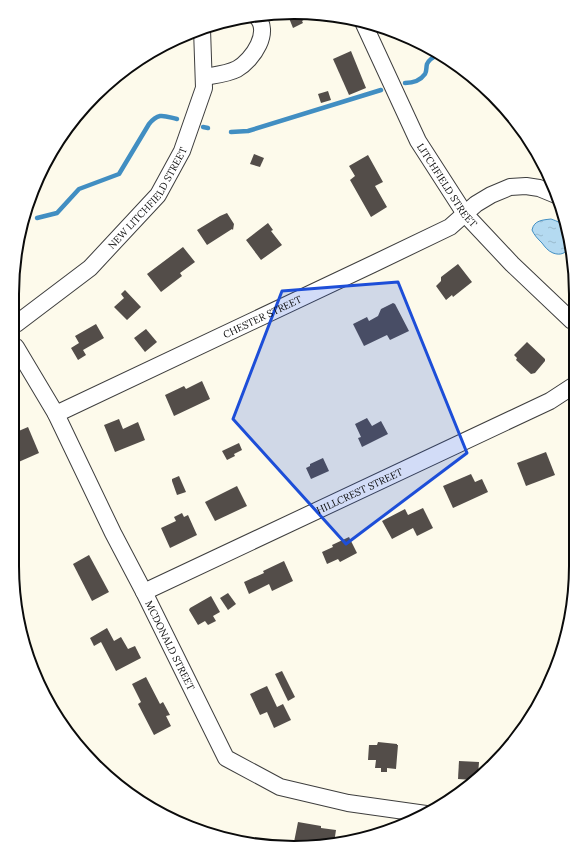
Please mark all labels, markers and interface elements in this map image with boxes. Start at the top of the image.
street label: LITCHFIELD STREET [415,141,481,230]
street label: NEW LITCHFIELD STREET [105,145,190,251]
street label: CHESTER STREET [221,292,304,341]
street label: HILLCREST STREET [314,465,405,517]
street label: MCDONALD STREET [143,598,198,693]

